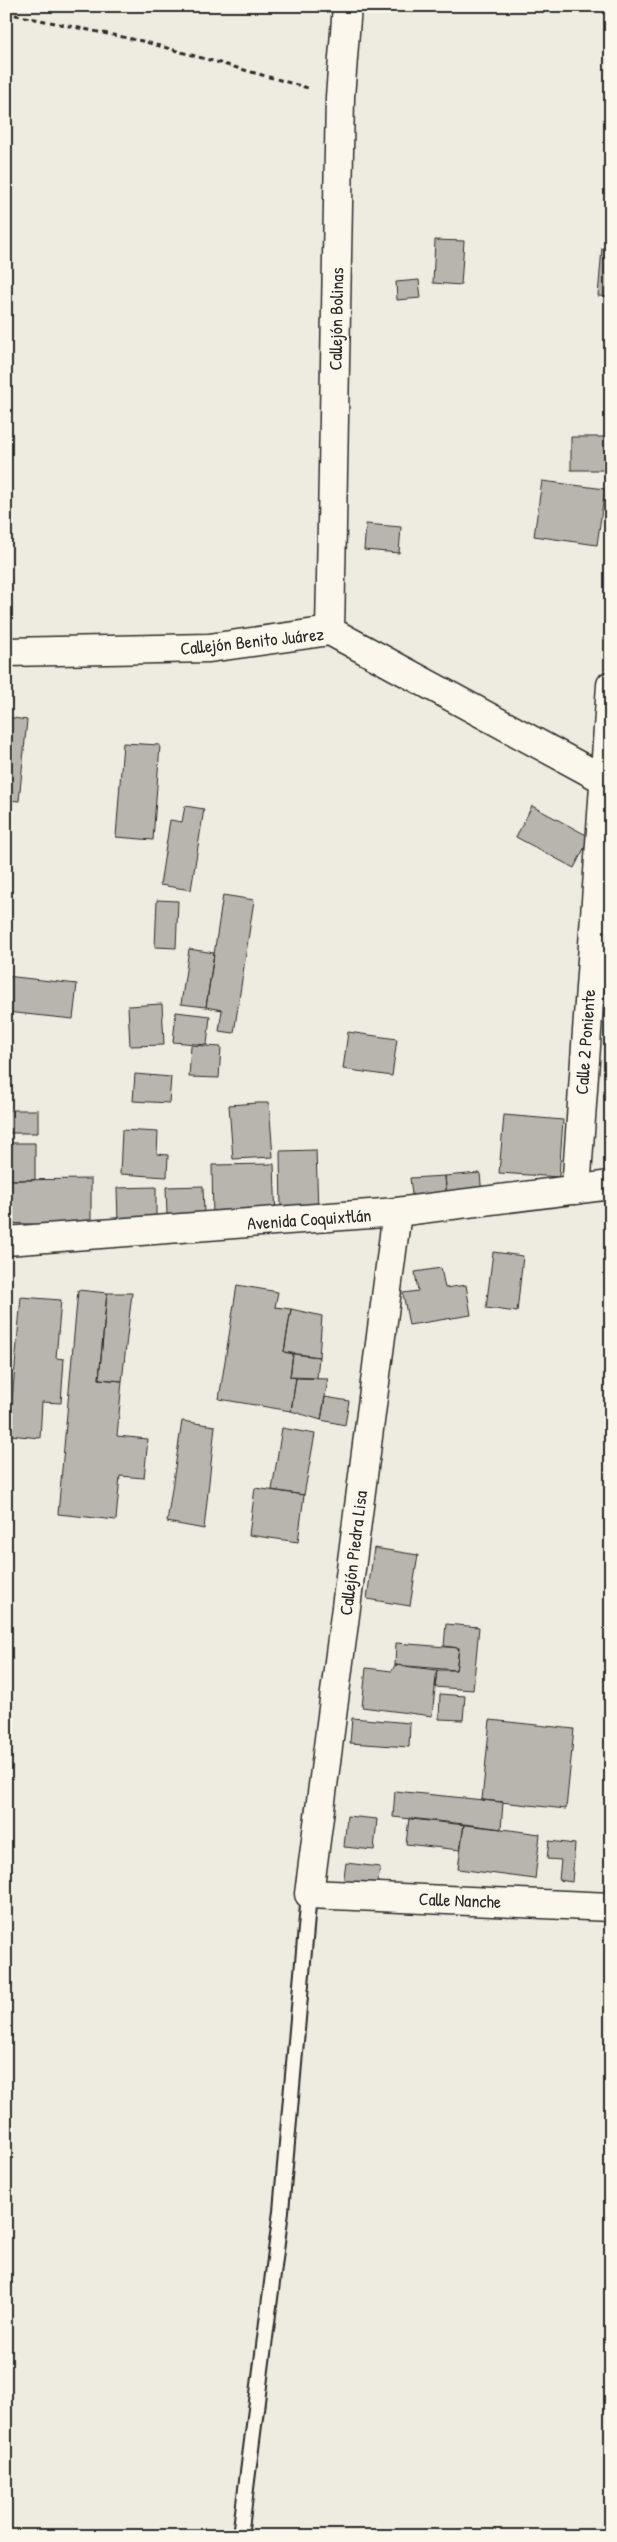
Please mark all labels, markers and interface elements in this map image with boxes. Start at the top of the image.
street label: Callejón Bolinas [323,267,349,371]
street label: Callejón Benito Juárez [179,621,325,661]
street label: Calle 2 Poniente [569,989,601,1095]
street label: Avenida Coquixtlán [246,1202,372,1236]
street label: Callejón Piedra Lisa [333,1489,373,1617]
street label: Calle Nanche [418,1886,502,1914]

